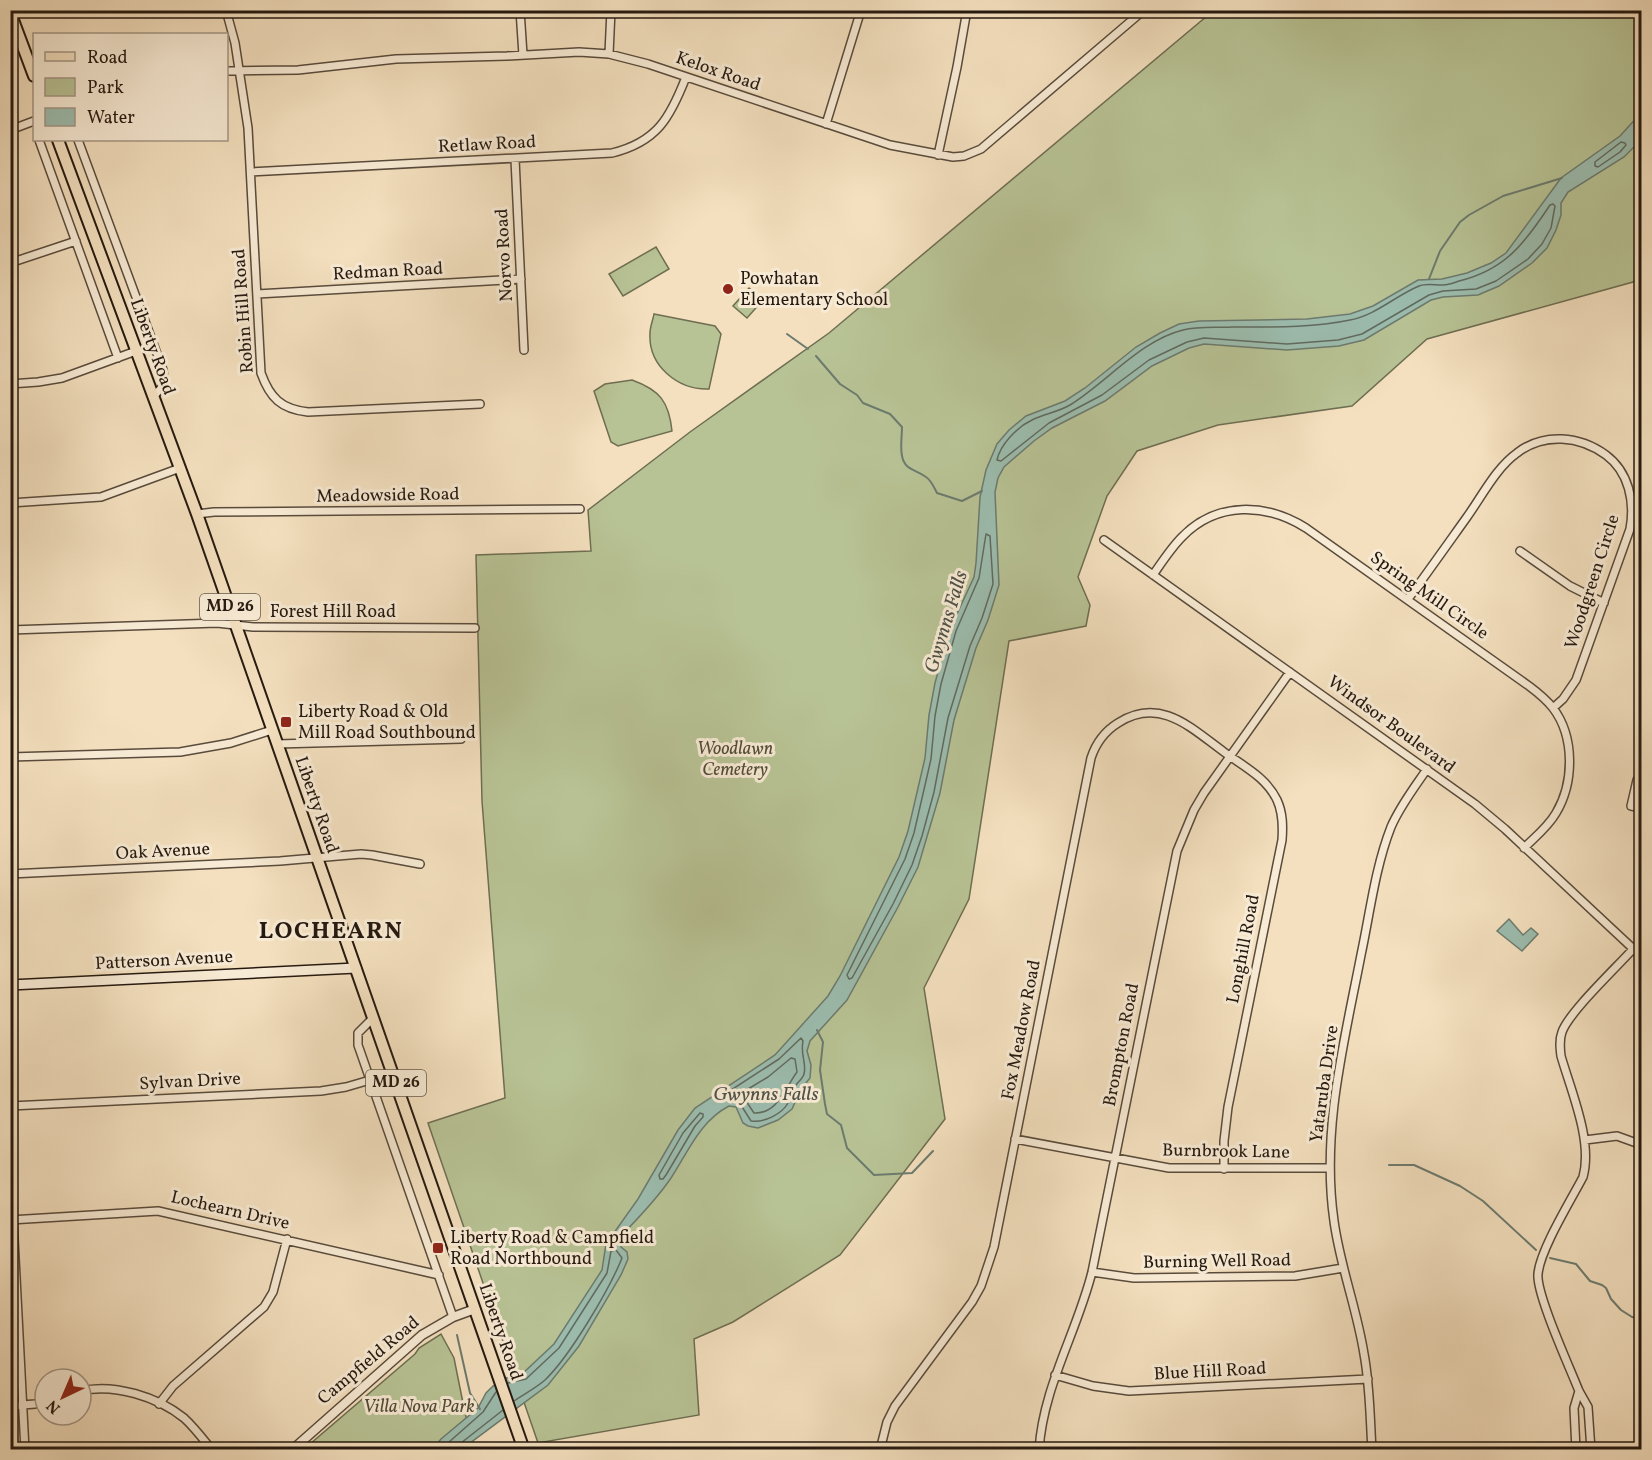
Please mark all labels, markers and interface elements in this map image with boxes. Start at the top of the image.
legend [33,33,228,141]
text: Road [87,46,128,71]
street label: Kelox Road [672,46,764,98]
text: Park [87,76,124,101]
text: Water [87,106,135,131]
street label: Retlaw Road [437,130,537,160]
street label: Norvo Road [490,208,520,302]
street label: Robin Hill Road [227,248,261,374]
street label: Redman Road [332,257,444,287]
place label: Powhatan Elementary School [740,267,888,313]
marker: Powhatan Elementary School [721,282,735,296]
street label: Liberty Road [123,295,181,399]
street label: Meadowside Road [316,482,460,510]
street label: Woodgreen Circle [1559,511,1627,653]
street label: Spring Mill Circle [1365,546,1493,646]
water label: Gwynns Falls [918,567,976,677]
road number: MD 26 [200,594,260,620]
street label: Forest Hill Road [270,600,396,625]
street label: Windsor Boulevard [1322,670,1460,780]
place label: Liberty Road & Old Mill Road Southbound [298,700,476,746]
marker: Liberty Road & Old Mill Road Southbound [279,715,293,729]
park label: Woodlawn Cemetery [697,737,773,783]
street label: Liberty Road [288,753,344,857]
street label: Oak Avenue [115,837,211,867]
street label: Longhill Road [1221,892,1267,1006]
district label: LOCHEARN [259,915,403,949]
street label: Patterson Avenue [94,945,234,977]
street label: Fox Meadow Road [996,958,1048,1102]
street label: Brompton Road [1098,981,1146,1109]
street label: Yataruba Drive [1304,1024,1346,1144]
street label: Sylvan Drive [139,1067,241,1097]
road number: MD 26 [366,1070,426,1096]
water label: Gwynns Falls [713,1081,819,1109]
street label: Burnbrook Lane [1162,1138,1290,1166]
street label: Lochearn Drive [168,1185,292,1237]
place label: Liberty Road & Campfield Road Northbound [450,1226,654,1272]
marker: Liberty Road & Campfield Road Northbound [431,1241,445,1255]
street label: Burning Well Road [1143,1248,1291,1276]
street label: Liberty Road [472,1280,528,1384]
street label: Campfield Road [312,1311,426,1411]
street label: Blue Hill Road [1153,1357,1267,1387]
north arrow [33,1367,93,1427]
text: N [42,1394,66,1418]
park label: Villa Nova Park [363,1395,475,1420]

